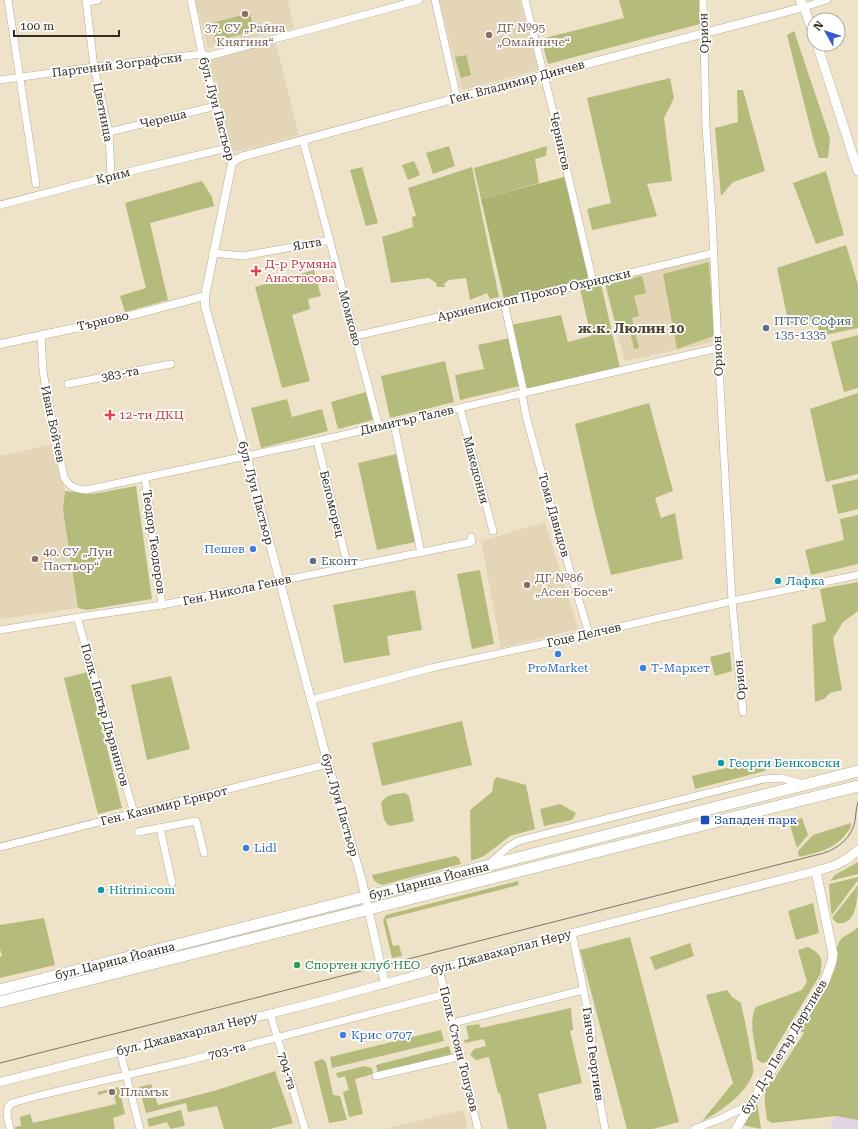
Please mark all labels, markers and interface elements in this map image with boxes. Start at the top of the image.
marker: 37. СУ „Райна Княгиня“ [240,9,250,19]
scale bar [14,12,119,38]
street label: Орион [696,12,712,54]
north arrow [806,12,846,52]
text: N [811,18,827,33]
text: 100 m [20,19,54,33]
place label: 37. СУ „Райна Княгиня“ [205,21,286,49]
place label: ДГ №95 „Омайниче“ [497,21,570,49]
marker: ДГ №95 „Омайниче“ [484,30,494,40]
street label: Партений Зографски [51,50,183,80]
street label: бул. Луи Пастьор [196,56,238,162]
street label: Ген. Владимир Динчев [448,57,586,107]
street label: Цветница [90,81,116,143]
street label: Череша [138,107,188,131]
street label: Чернигов [546,110,574,172]
street label: Крим [95,165,132,187]
street label: Ялта [291,234,323,254]
place label: Д-р Румяна Анастасова [265,257,337,285]
marker: Д-р Румяна Анастасова [250,265,262,277]
street label: Архиепископ Прохор Охридски [436,266,632,324]
street label: Момково [336,289,364,347]
street label: Търново [76,308,130,334]
place label: ПТТС София 135-1335 [774,314,851,342]
district label: ж.к. Люлин 10 [578,320,685,336]
marker: ПТТС София 135-1335 [761,323,771,333]
street label: Орион [710,335,726,377]
street label: 383-та [100,363,141,385]
street label: Иван Бойчев [38,384,68,464]
street label: Димитър Талев [359,402,455,438]
place label: 12-ти ДКЦ [119,408,184,422]
marker: 12-ти ДКЦ [104,409,116,421]
street label: Македония [460,435,492,505]
street label: бул. Луи Пастьор [235,440,277,546]
street label: Беломорец [317,469,347,539]
street label: Тома Давидов [535,471,573,559]
street label: Теодор Теодоров [140,489,168,595]
place label: Пешев [204,542,245,556]
marker: Пешев [248,544,258,554]
place label: 40. СУ „Луи Пастьор“ [43,545,113,573]
marker: 40. СУ „Луи Пастьор“ [30,554,40,564]
place label: Еконт [321,554,358,568]
marker: Еконт [308,556,318,566]
place label: ДГ №86 „Асен Босев“ [535,571,613,599]
street label: Ген. Никола Генев [181,572,293,608]
place label: Лафка [786,574,825,588]
marker: Лафка [773,576,783,586]
marker: ДГ №86 „Асен Босев“ [522,580,532,590]
street label: Гоце Делчев [546,620,623,650]
street label: Полк. Петър Дървингов [78,642,132,788]
marker: ProMarket [553,649,563,659]
street label: Орион [731,659,749,701]
place label: ProMarket [528,661,589,675]
place label: Т-Маркет [651,661,710,675]
marker: Т-Маркет [638,663,648,673]
street label: бул. Луи Пастьор [319,752,361,858]
place label: Георги Бенковски [729,756,840,770]
marker: Георги Бенковски [716,758,726,768]
street label: Ген. Казимир Ернрот [99,783,229,829]
place label: Западен парк [714,813,798,827]
marker: Западен парк [699,814,711,826]
place label: Lidl [254,841,277,855]
marker: Lidl [241,843,251,853]
street label: бул. Царица Йоанна [368,859,491,903]
place label: Hitrini.com [109,883,175,897]
marker: Hitrini.com [96,885,106,895]
street label: бул. Джавахарлал Неру [429,926,574,978]
street label: бул. Царица Йоанна [54,939,177,983]
place label: Спортен клуб НЕО [305,958,420,972]
marker: Спортен клуб НЕО [292,960,302,970]
street label: бул. Д-р Петър Дертлиев [738,977,830,1117]
street label: Полк. Стоян Топузов [437,985,481,1113]
street label: Ганчо Георгиев [580,1006,607,1102]
street label: бул. Джавахарлал Неру [115,1009,260,1058]
place label: Крис 0707 [351,1028,412,1042]
marker: Крис 0707 [338,1030,348,1040]
street label: 703-та [207,1039,248,1063]
street label: 704-та [275,1051,299,1092]
place label: Пламък [120,1085,169,1099]
marker: Пламък [107,1087,117,1097]

